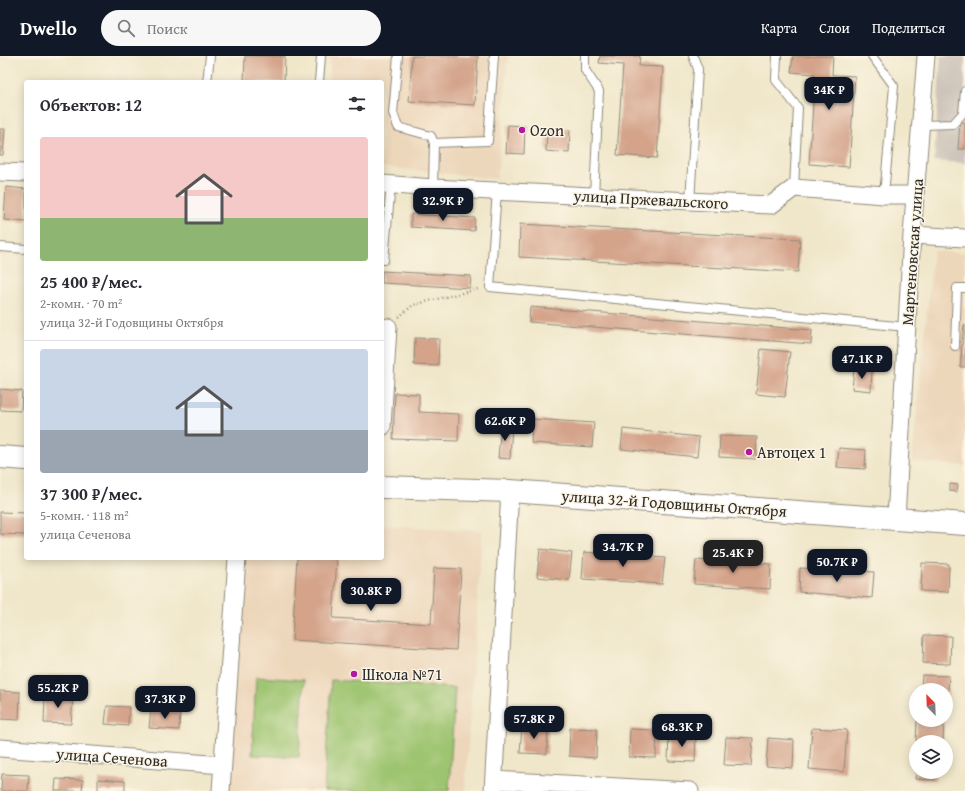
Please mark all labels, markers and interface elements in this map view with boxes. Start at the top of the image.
search box [101,10,381,46]
text: Dwello [20,14,77,42]
icon: search [115,17,137,39]
text: Поиск [147,18,188,39]
text: Карта [761,18,797,38]
text: Слои [819,18,850,38]
text: Поделиться [872,18,945,38]
pin: 34K ₽ [801,77,857,111]
text: 34K ₽ [813,80,845,99]
text: Объектов: 12 [40,92,142,117]
icon: filters [346,93,368,115]
place label: Ozon [530,118,564,142]
marker: Ozon [517,125,527,135]
icon: home [168,163,240,235]
street label: Мартеновская улица [895,177,929,326]
street label: улица Пржевальского [572,183,729,215]
pin: 32.9K ₽ [406,188,480,222]
text: 32.9K ₽ [422,191,464,210]
text: 25 400 ₽/мес. [40,269,142,294]
text: 2-комн. · 70 m² [40,294,122,313]
text: улица 32-й Годовщины Октября [40,313,224,332]
pin: 47.1K ₽ [825,346,899,380]
text: 47.1K ₽ [841,349,883,368]
icon: home [168,375,240,447]
pin: 62.6K ₽ [468,408,542,442]
text: 62.6K ₽ [484,411,526,430]
place label: Автоцех 1 [757,440,826,464]
marker: Автоцех 1 [744,447,754,457]
text: 37 300 ₽/мес. [40,481,142,506]
street label: улица 32-й Годовщины Октября [559,483,788,523]
text: 5-комн. · 118 m² [40,506,129,525]
text: улица Сеченова [40,525,131,544]
pin: 34.7K ₽ [586,534,660,568]
text: 34.7K ₽ [602,537,644,556]
pin: 25.4K ₽ [696,540,770,574]
text: 25.4K ₽ [712,543,754,562]
pin: 50.7K ₽ [800,549,874,583]
text: 50.7K ₽ [816,552,858,571]
pin: 30.8K ₽ [334,578,408,612]
text: 30.8K ₽ [350,581,392,600]
place label: Школа №71 [362,662,442,686]
marker: Школа №71 [349,669,359,679]
pin: 55.2K ₽ [21,675,95,709]
text: 55.2K ₽ [37,678,79,697]
north arrow [909,683,953,727]
map controls [909,683,953,779]
pin: 37.3K ₽ [128,686,202,720]
text: 37.3K ₽ [144,689,186,708]
pin: 57.8K ₽ [497,706,571,740]
text: 57.8K ₽ [513,709,555,728]
pin: 68.3K ₽ [645,714,719,748]
text: 68.3K ₽ [661,717,703,736]
button: layers [909,735,953,779]
street label: улица Сеченова [54,741,169,773]

